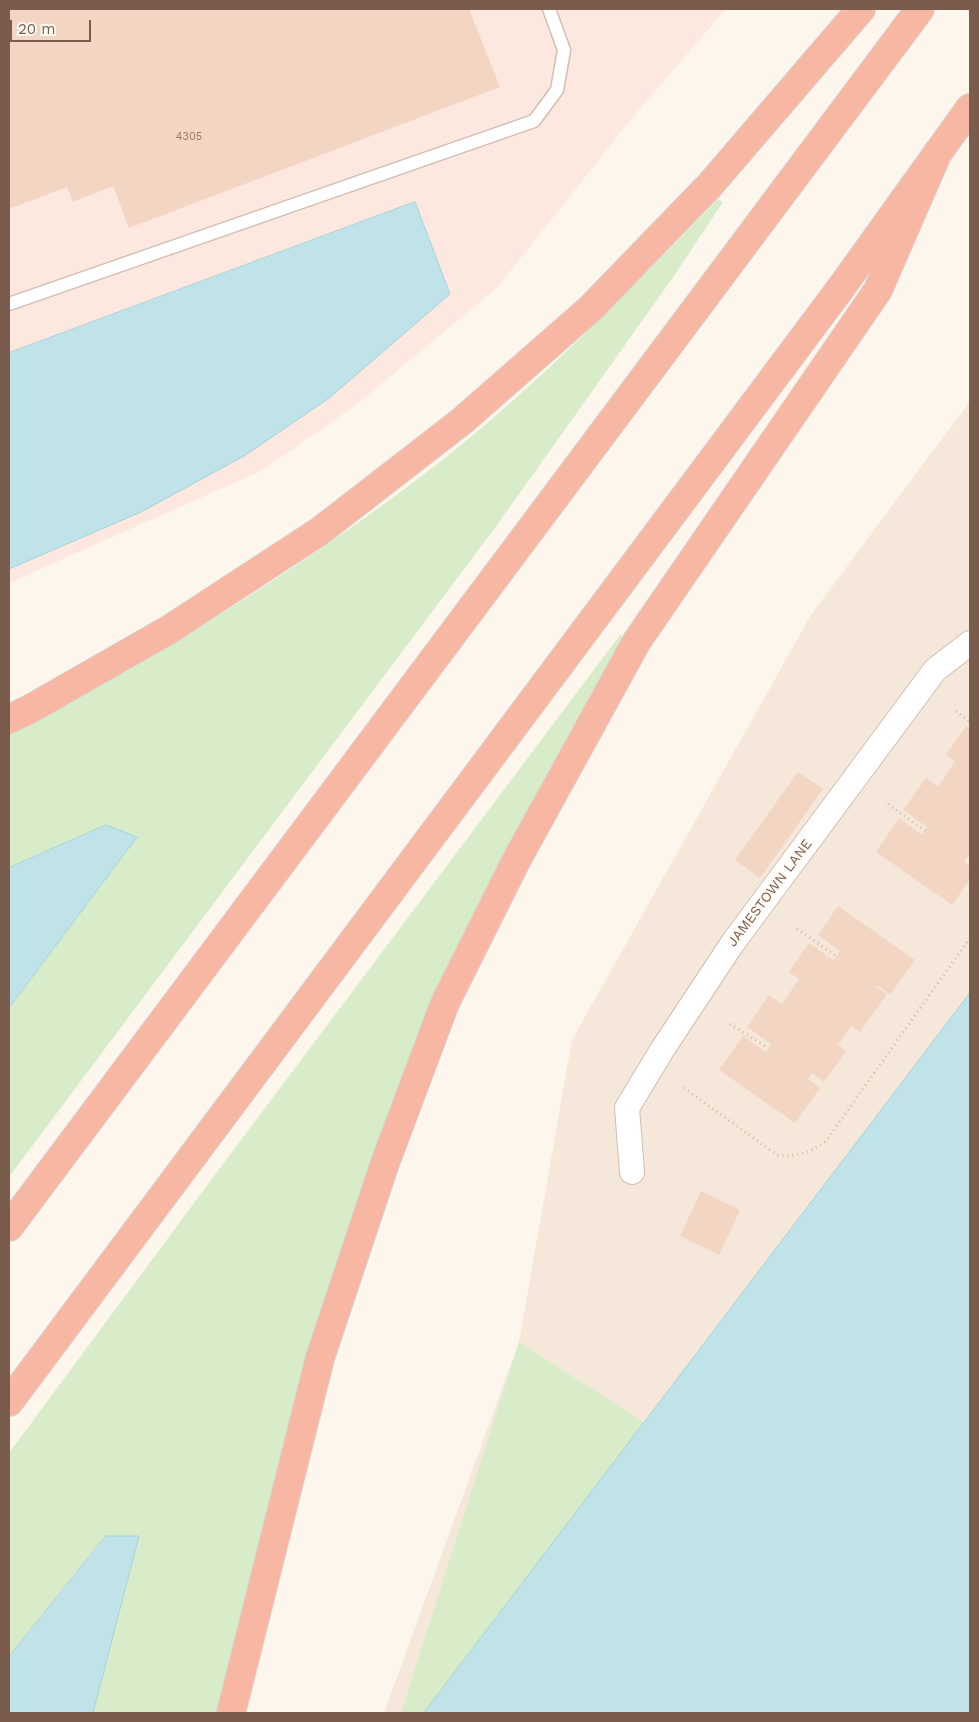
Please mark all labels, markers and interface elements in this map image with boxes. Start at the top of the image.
scale bar [12,10,94,42]
text: 20 m [18,20,56,38]
house number: 4305 [176,130,202,144]
street label: JAMESTOWN LANE [724,836,816,950]

